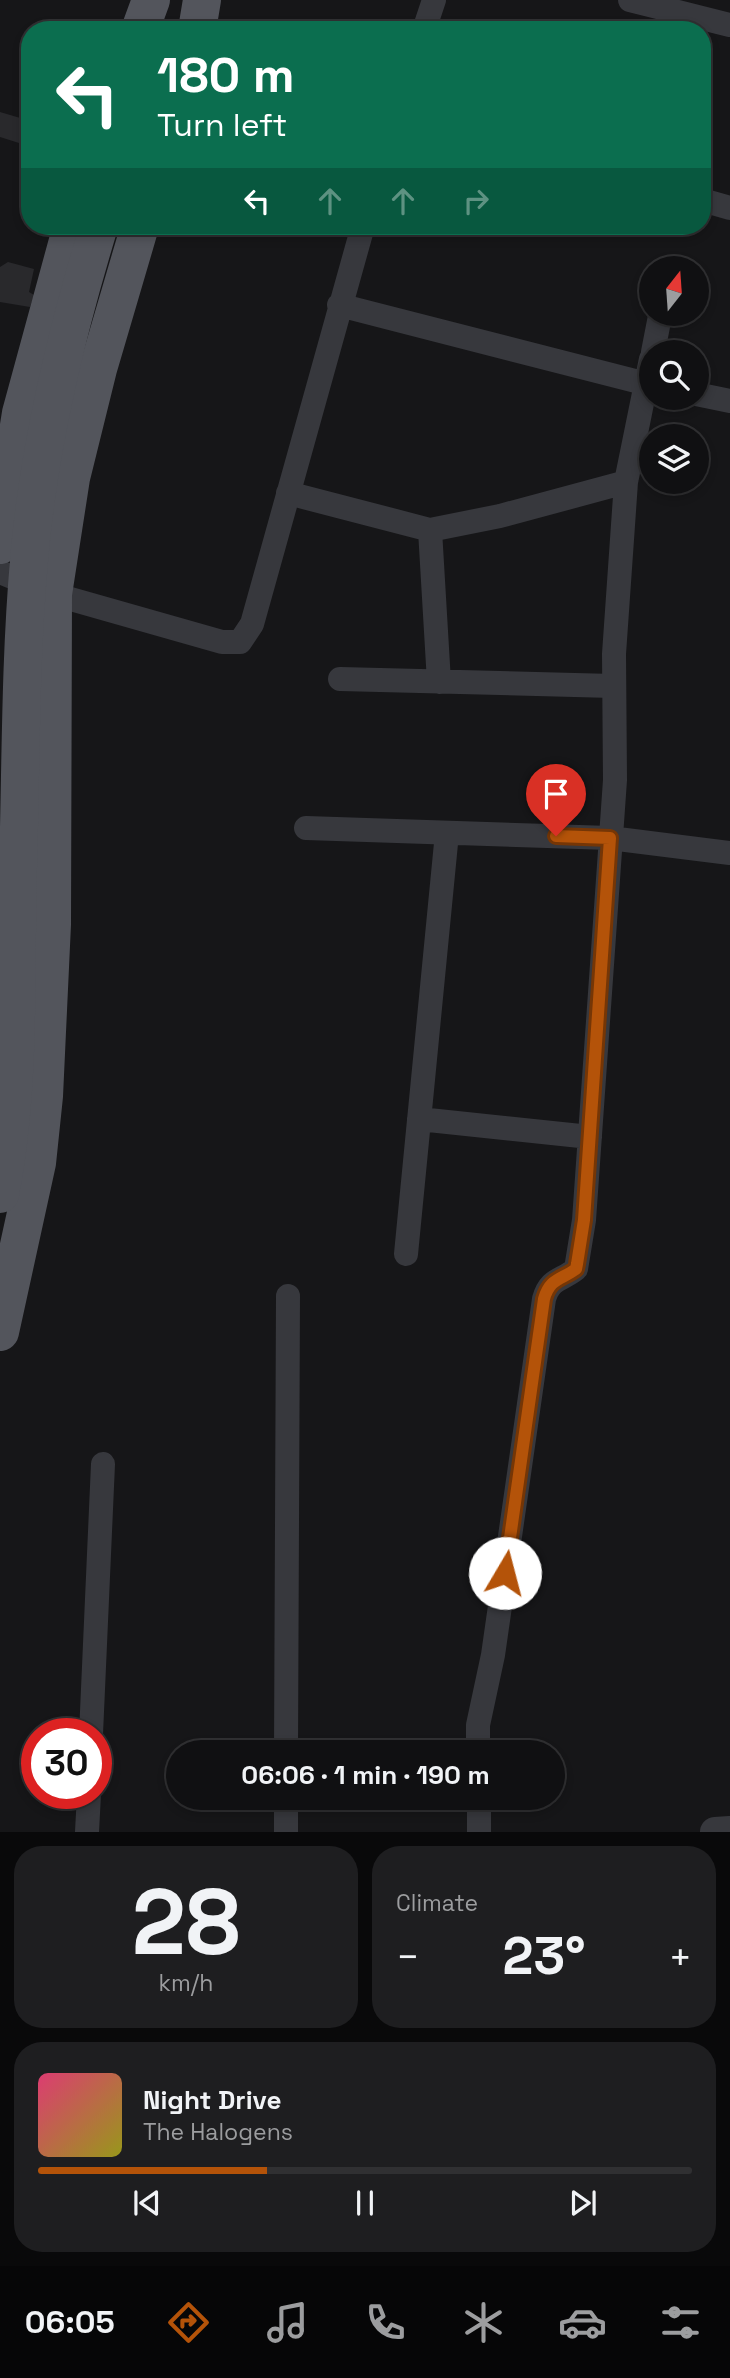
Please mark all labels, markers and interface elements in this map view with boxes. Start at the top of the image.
text: 180 m [157,44,295,106]
icon: left [42,49,133,140]
text: Turn left [157,105,287,145]
icon: left [238,182,276,220]
icon: ahead [311,182,349,220]
icon: ahead [384,182,422,220]
icon: right [457,182,495,220]
north arrow [639,256,709,326]
map controls [639,256,709,494]
button: search [639,340,709,410]
button: layers [639,424,709,494]
pin [526,764,586,836]
icon: arrive [537,775,575,813]
position arrow [468,1536,542,1610]
speed limit sign: 30 [21,1718,112,1809]
text: 06:06 · 1 min · 190 m [241,1758,490,1792]
text: 28 [132,1864,240,1981]
text: Climate [396,1888,478,1918]
text: 23° [503,1923,586,1989]
text: − [396,1933,420,1981]
text: + [668,1933,692,1981]
text: km/h [159,1968,213,1998]
text: Night Drive [143,2083,281,2117]
text: The Halogens [143,2117,293,2147]
icon: previous [128,2184,166,2222]
icon: pause [346,2184,384,2222]
icon: next [564,2184,602,2222]
icon: directions [164,2298,213,2347]
icon: music [263,2298,312,2347]
icon: phone [361,2298,410,2347]
icon: climate [459,2298,508,2347]
icon: car [558,2298,607,2347]
icon: filters [656,2298,705,2347]
text: 06:05 [25,2302,115,2342]

